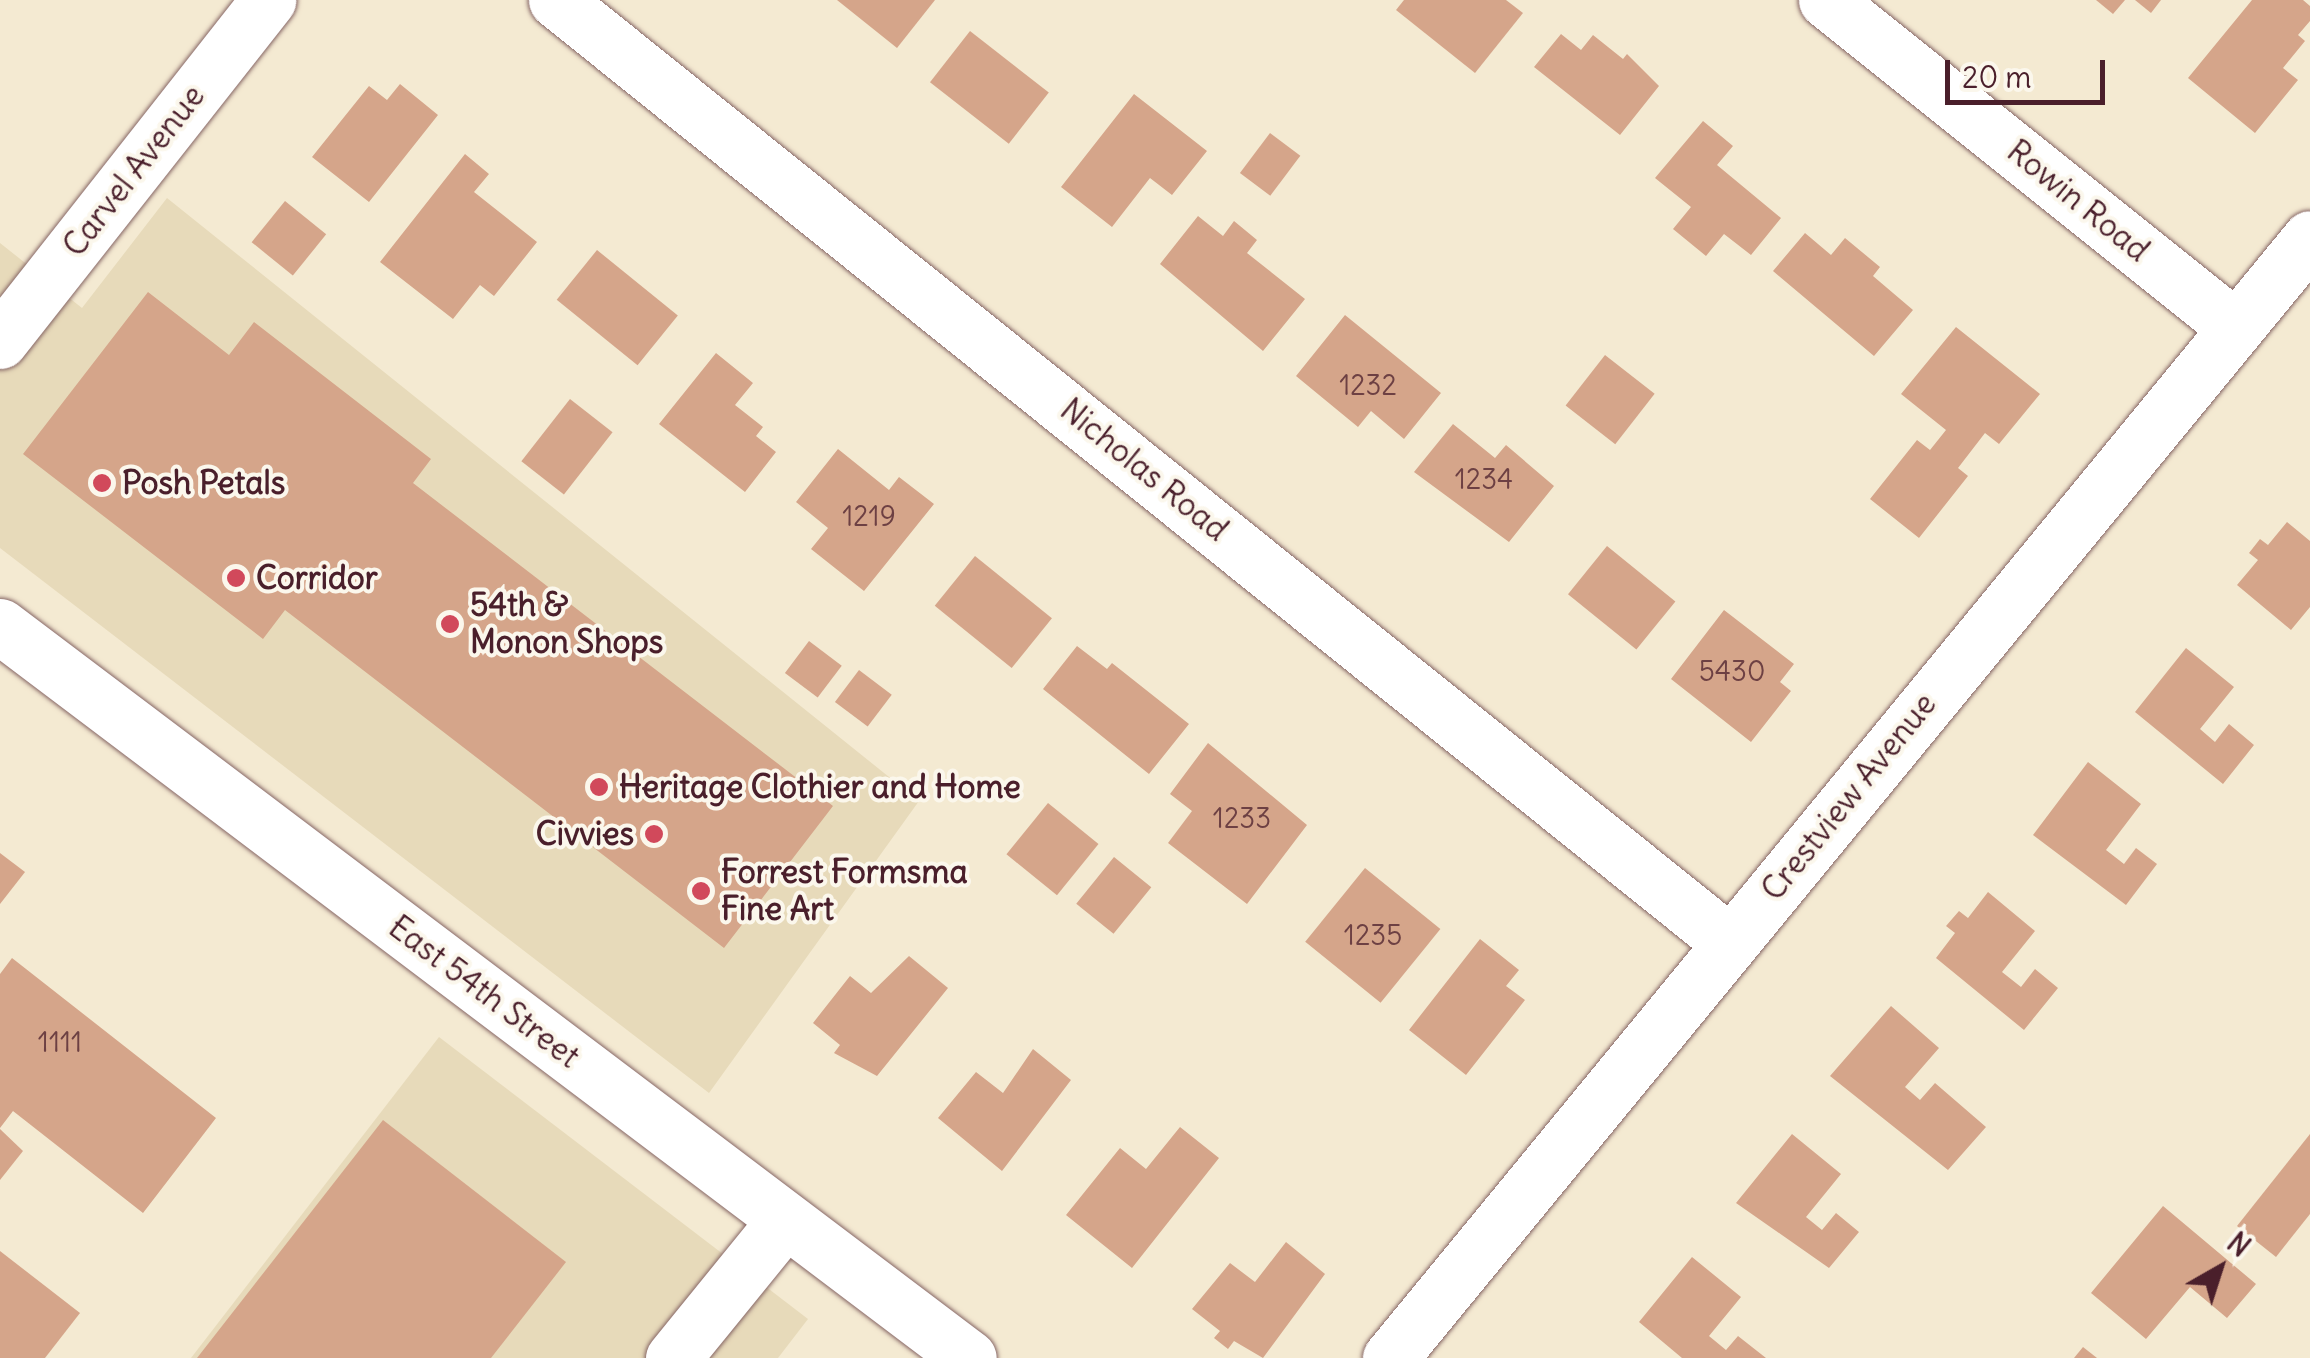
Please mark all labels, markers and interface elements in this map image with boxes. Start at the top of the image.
scale bar [1950,40,2110,102]
text: 20 m [1962,58,2032,96]
street label: Carvel Avenue [55,78,213,264]
street label: Rowin Road [1999,132,2157,270]
house number: 1232 [1339,368,1397,402]
street label: Nicholas Road [1052,391,1236,549]
house number: 1234 [1455,462,1513,496]
place label: Posh Petals [122,464,285,502]
marker: Posh Petals [91,472,113,494]
house number: 1219 [842,499,896,533]
place label: Corridor [256,559,378,597]
marker: Corridor [225,567,247,589]
place label: 54th & Monon Shops [470,587,663,662]
marker: 54th & Monon Shops [439,613,461,635]
house number: 5430 [1699,654,1765,688]
street label: Crestview Avenue [1754,686,1944,908]
place label: Heritage Clothier and Home [619,768,1021,806]
marker: Heritage Clothier and Home [588,776,610,798]
house number: 1233 [1213,801,1271,835]
place label: Civvies [536,815,634,853]
marker: Civvies [643,823,665,845]
place label: Forrest Formsma Fine Art [721,854,968,929]
marker: Forrest Formsma Fine Art [690,880,712,902]
street label: East 54th Street [381,908,587,1076]
house number: 1235 [1344,918,1402,952]
house number: 1111 [38,1025,82,1059]
north arrow [2170,1218,2270,1318]
text: N [2220,1225,2258,1265]

